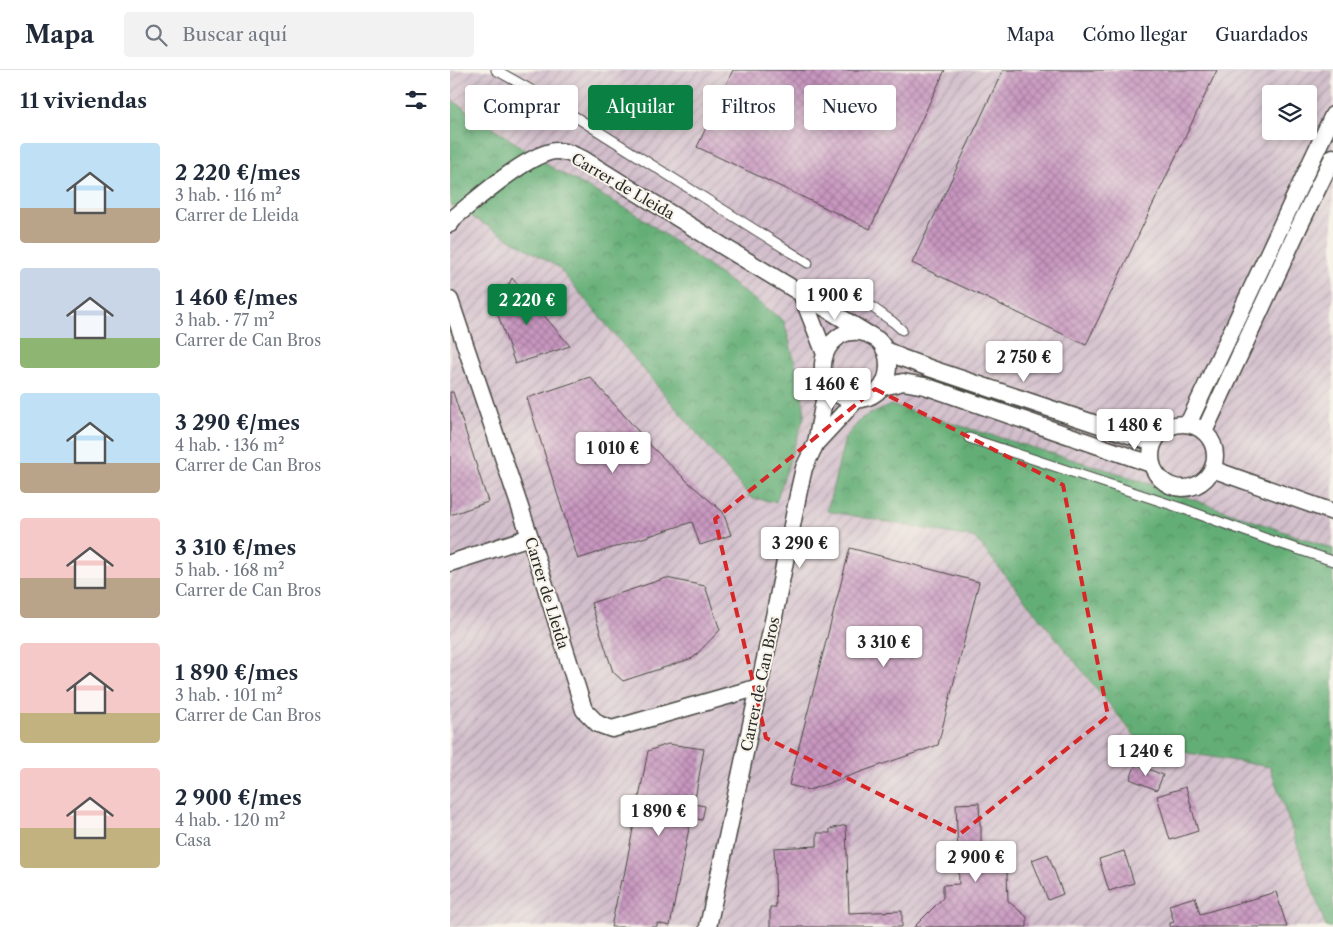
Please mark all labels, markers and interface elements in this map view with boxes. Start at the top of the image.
search box [124,12,474,57]
text: Mapa [25,20,94,49]
icon: search [142,21,170,49]
text: Buscar aquí [182,23,287,46]
text: Mapa [1006,24,1055,46]
text: Cómo llegar [1083,24,1187,46]
text: Guardados [1215,24,1308,46]
chip: Comprar [465,85,578,130]
chip: Alquilar [588,85,693,130]
chip: Filtros [703,85,794,130]
chip: Nuevo [804,85,896,130]
map controls [1262,85,1317,140]
button: layers [1262,85,1317,140]
icon: filters [402,86,430,114]
text: 11 viviendas [20,88,147,113]
street label: Carrer de Lleida [568,149,678,223]
text: 2 220 €/mes [175,160,301,185]
icon: home [60,163,120,223]
text: 3 hab. · 116 m² [175,185,282,205]
text: Carrer de Lleida [175,205,299,225]
pin: 1 900 € [789,278,881,321]
pin: 2 220 € [481,284,573,326]
text: 1 460 €/mes [175,285,298,310]
text: 1 900 € [807,285,863,305]
icon: home [60,288,120,348]
text: 2 220 € [499,290,555,310]
text: 3 hab. · 77 m² [175,310,275,330]
text: Carrer de Can Bros [175,330,321,350]
pin: 2 750 € [978,340,1070,383]
text: 2 750 € [997,347,1051,367]
pin: 1 460 € [786,368,878,410]
text: 1 460 € [805,374,859,394]
pin: 1 480 € [1089,408,1181,451]
text: 3 290 €/mes [175,410,300,435]
icon: home [60,413,120,473]
text: 1 480 € [1108,415,1162,435]
pin: 1 010 € [567,432,659,474]
text: 4 hab. · 136 m² [175,435,284,455]
text: 1 010 € [587,438,639,458]
text: Carrer de Can Bros [175,455,321,475]
pin: 3 290 € [754,526,846,569]
text: 3 290 € [772,533,828,553]
text: 3 310 €/mes [175,535,296,560]
street label: Carrer de Lleida [521,535,573,651]
icon: home [60,538,120,598]
text: 5 hab. · 168 m² [175,560,285,580]
text: Carrer de Can Bros [175,580,321,600]
street label: Carrer de Can Bros [736,615,784,753]
pin: 3 310 € [838,626,930,668]
text: 3 310 € [857,632,911,652]
text: 1 890 €/mes [175,660,298,685]
icon: home [60,663,120,723]
text: 3 hab. · 101 m² [175,685,283,705]
text: Carrer de Can Bros [175,705,321,725]
pin: 1 240 € [1100,734,1192,777]
text: 1 240 € [1119,741,1173,761]
text: 2 900 €/mes [175,785,302,810]
icon: home [60,788,120,848]
pin: 1 890 € [613,794,705,837]
text: 1 890 € [632,801,686,821]
text: 4 hab. · 120 m² [175,810,286,830]
text: Casa [175,830,211,850]
pin: 2 900 € [930,840,1022,883]
text: 2 900 € [947,847,1005,867]

